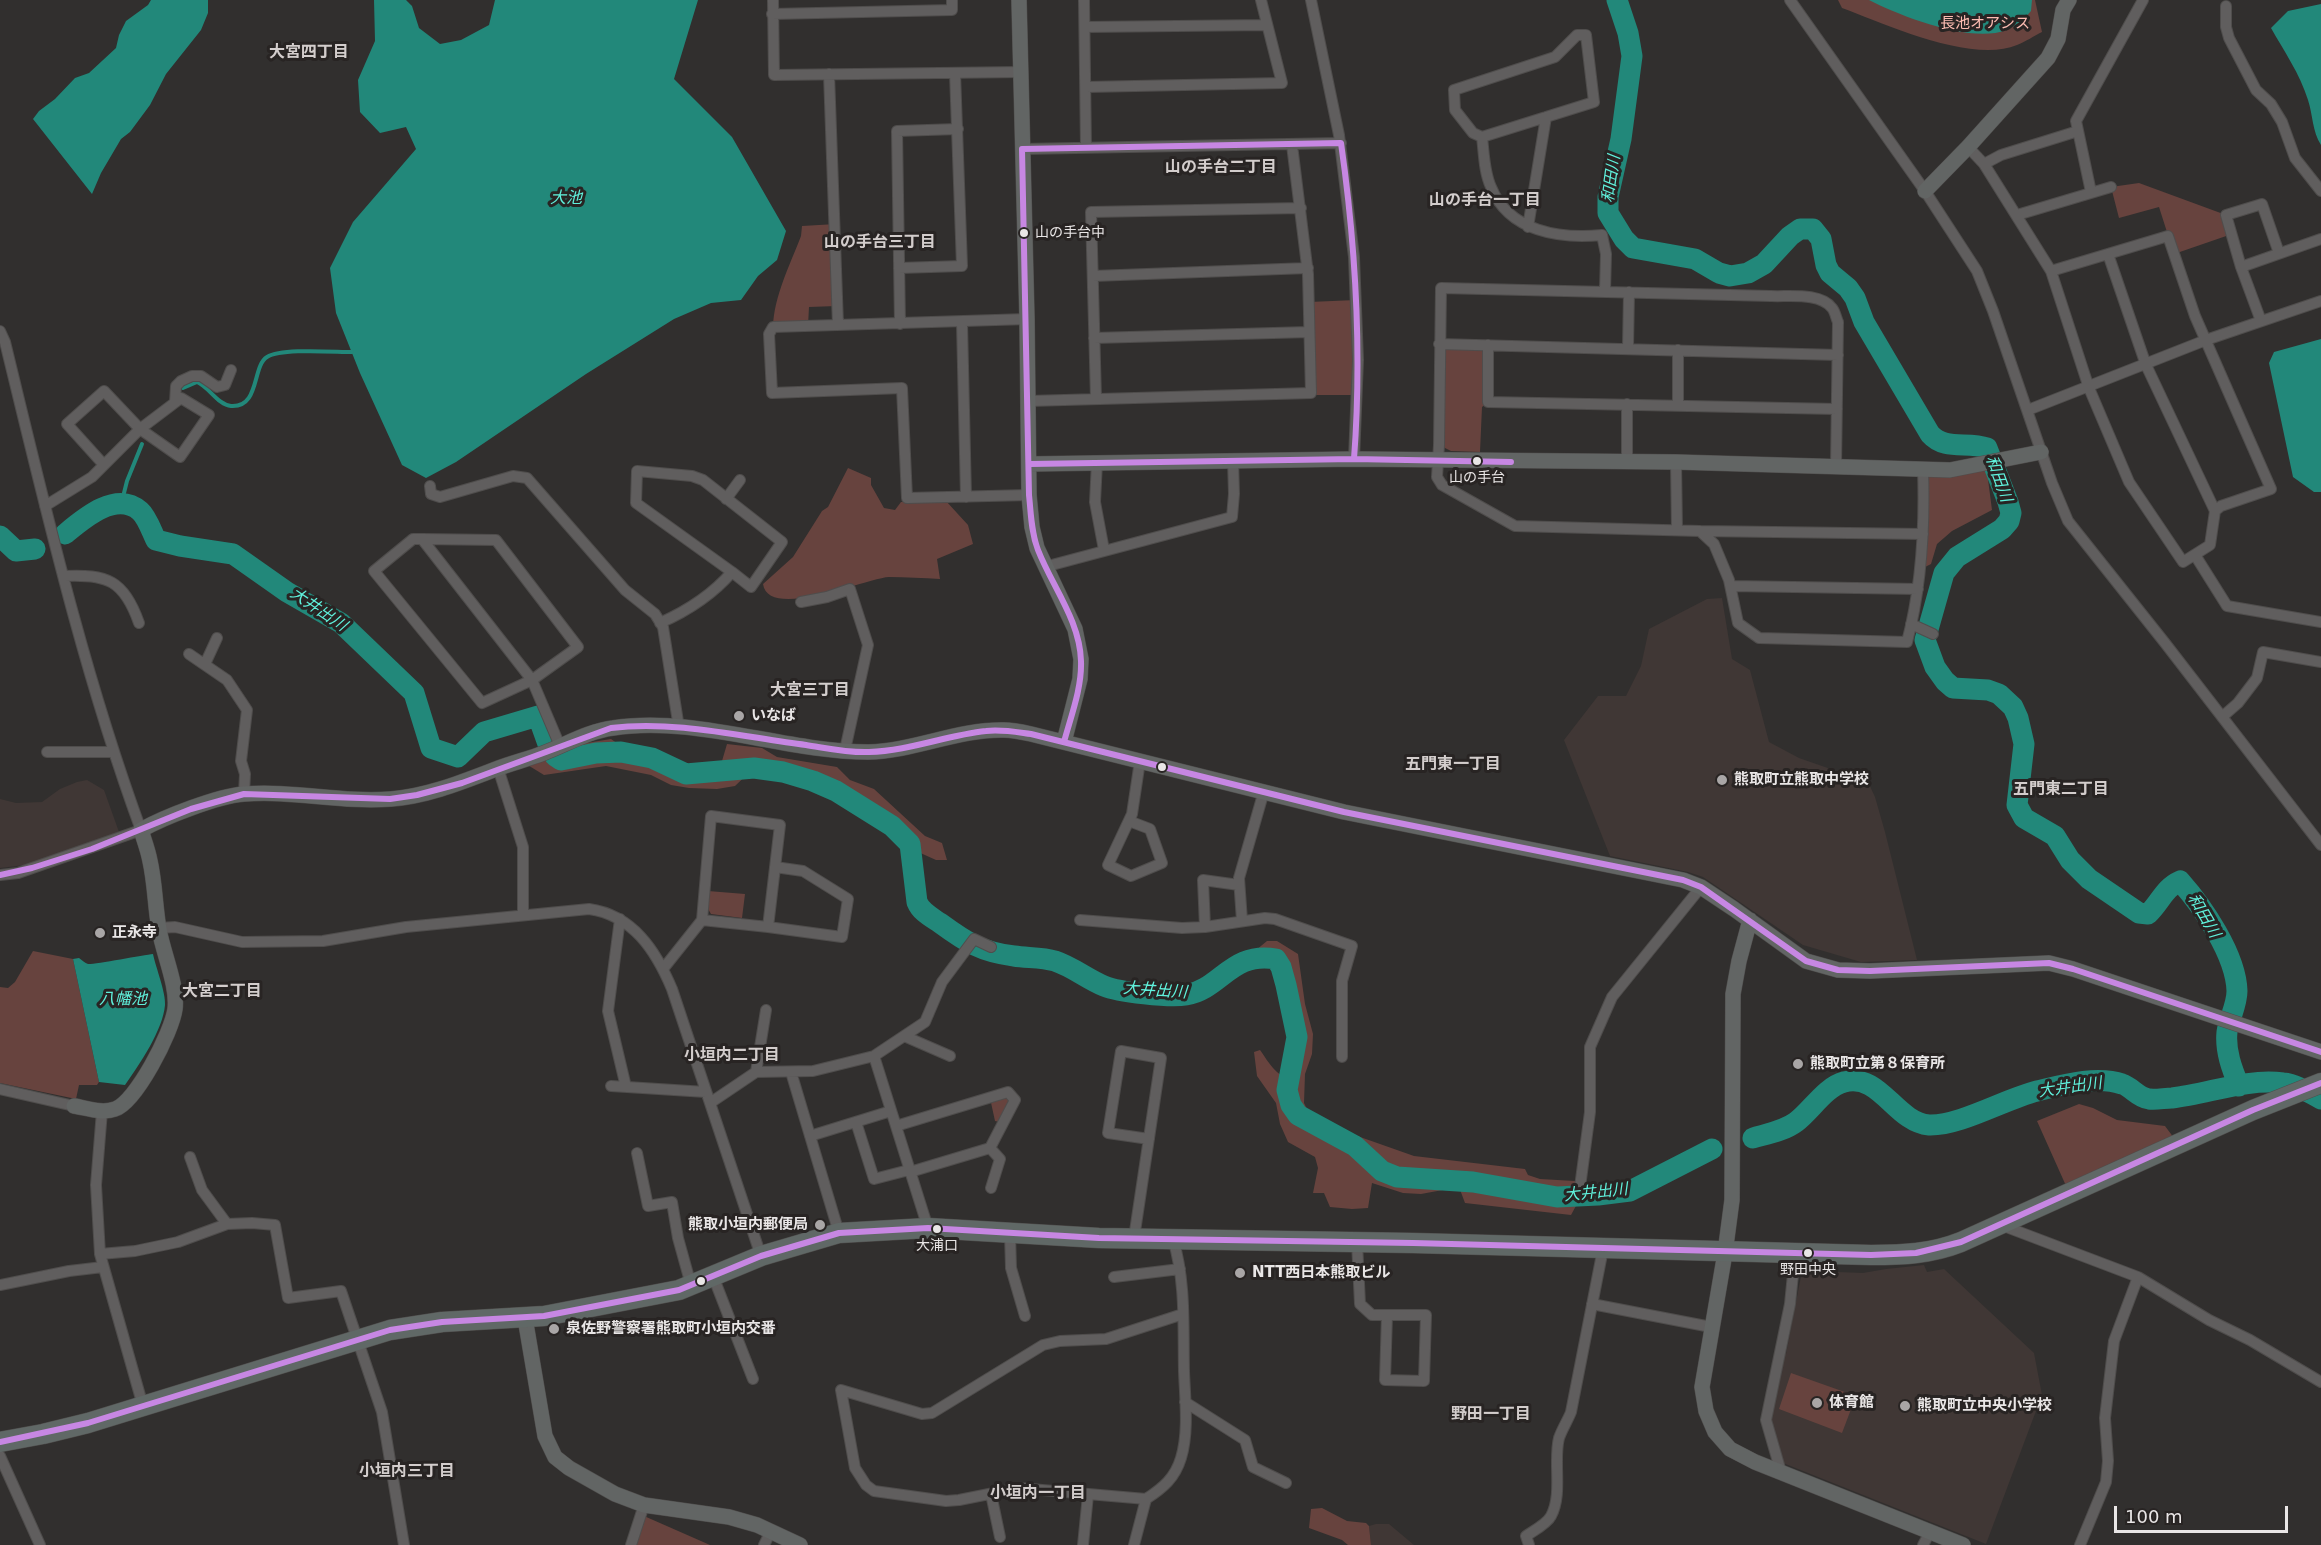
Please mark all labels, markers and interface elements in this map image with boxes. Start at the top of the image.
park label: 長池オアシス [1940,15,2030,33]
district label: 大宮四丁目 [269,43,349,63]
water label: 和田川 [1599,154,1625,204]
district label: 山の手台二丁目 [1165,158,1277,178]
water label: 大池 [550,189,582,209]
district label: 山の手台一丁目 [1429,191,1541,211]
place label: 山の手台中 [1035,225,1105,241]
marker: 山の手台中 [1018,227,1030,239]
district label: 山の手台三丁目 [824,233,936,253]
water label: 和田川 [1981,453,2015,505]
marker: 山の手台 [1471,455,1483,467]
place label: 山の手台 [1449,470,1505,486]
water label: 大井出川 [286,584,350,636]
district label: 大宮三丁目 [770,681,850,701]
place label: いなば [751,707,796,725]
marker: いなば [732,709,746,723]
district label: 五門東一丁目 [1405,755,1501,775]
unlabelled marker [1156,761,1168,773]
place label: 熊取町立熊取中学校 [1734,771,1869,789]
marker: 熊取町立熊取中学校 [1715,773,1729,787]
district label: 五門東二丁目 [2013,780,2109,800]
water label: 和田川 [2183,890,2223,942]
place label: 正永寺 [112,924,157,942]
marker: 正永寺 [93,926,107,940]
water label: 大井出川 [1122,979,1188,1003]
district label: 大宮二丁目 [182,982,262,1002]
water label: 八幡池 [99,990,147,1010]
district label: 小垣内二丁目 [684,1046,780,1066]
place label: 熊取町立第８保育所 [1810,1055,1945,1073]
marker: 熊取町立第８保育所 [1791,1057,1805,1071]
water label: 大井出川 [2037,1074,2103,1102]
water label: 大井出川 [1563,1180,1629,1206]
place label: 熊取小垣内郵便局 [688,1216,808,1234]
marker: 熊取小垣内郵便局 [813,1218,827,1232]
marker: 大浦口 [931,1223,943,1235]
place label: 大浦口 [916,1238,958,1254]
marker: 野田中央 [1802,1247,1814,1259]
place label: 野田中央 [1780,1262,1836,1278]
place label: NTT西日本熊取ビル [1252,1264,1390,1282]
marker: NTT西日本熊取ビル [1233,1266,1247,1280]
unlabelled marker [695,1275,707,1287]
place label: 泉佐野警察署熊取町小垣内交番 [566,1320,776,1338]
marker: 泉佐野警察署熊取町小垣内交番 [547,1322,561,1336]
place label: 体育館 [1829,1394,1874,1412]
marker: 体育館 [1810,1396,1824,1410]
place label: 熊取町立中央小学校 [1917,1397,2052,1415]
marker: 熊取町立中央小学校 [1898,1399,1912,1413]
district label: 野田一丁目 [1451,1405,1531,1425]
district label: 小垣内三丁目 [359,1462,455,1482]
district label: 小垣内一丁目 [990,1484,1086,1504]
scale bar [2117,1494,2291,1532]
text: 100 m [2125,1506,2183,1527]

